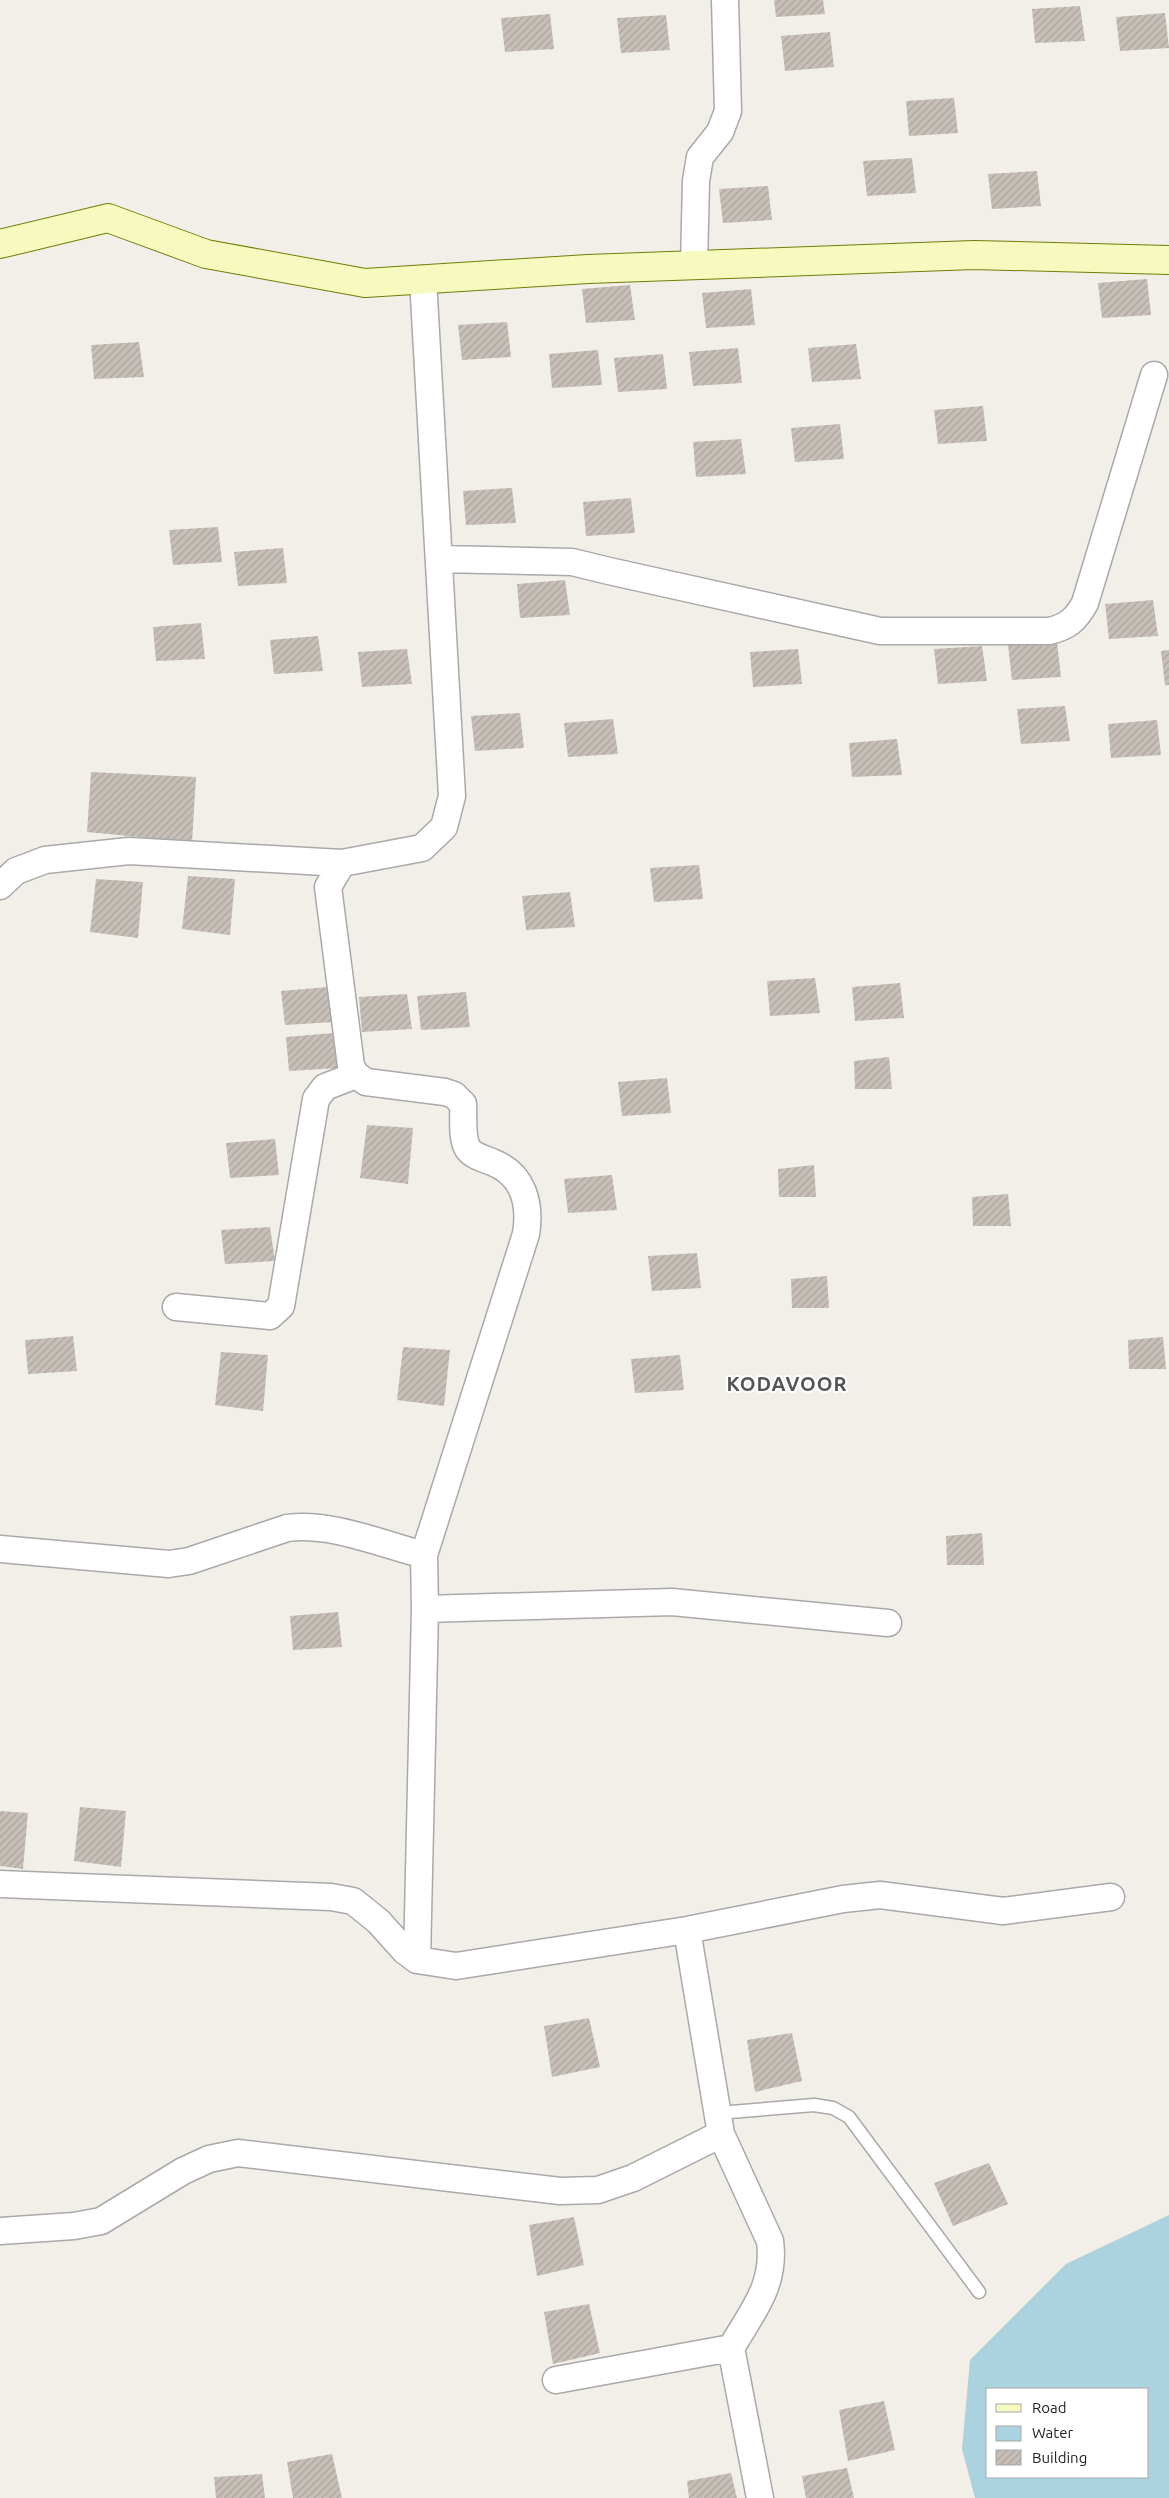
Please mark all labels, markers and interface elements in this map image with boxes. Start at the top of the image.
district label: KODAVOOR [726,1372,848,1395]
legend [986,2388,1149,2478]
text: Road [1032,2399,1067,2416]
text: Water [1032,2424,1073,2441]
text: Building [1032,2449,1087,2466]

